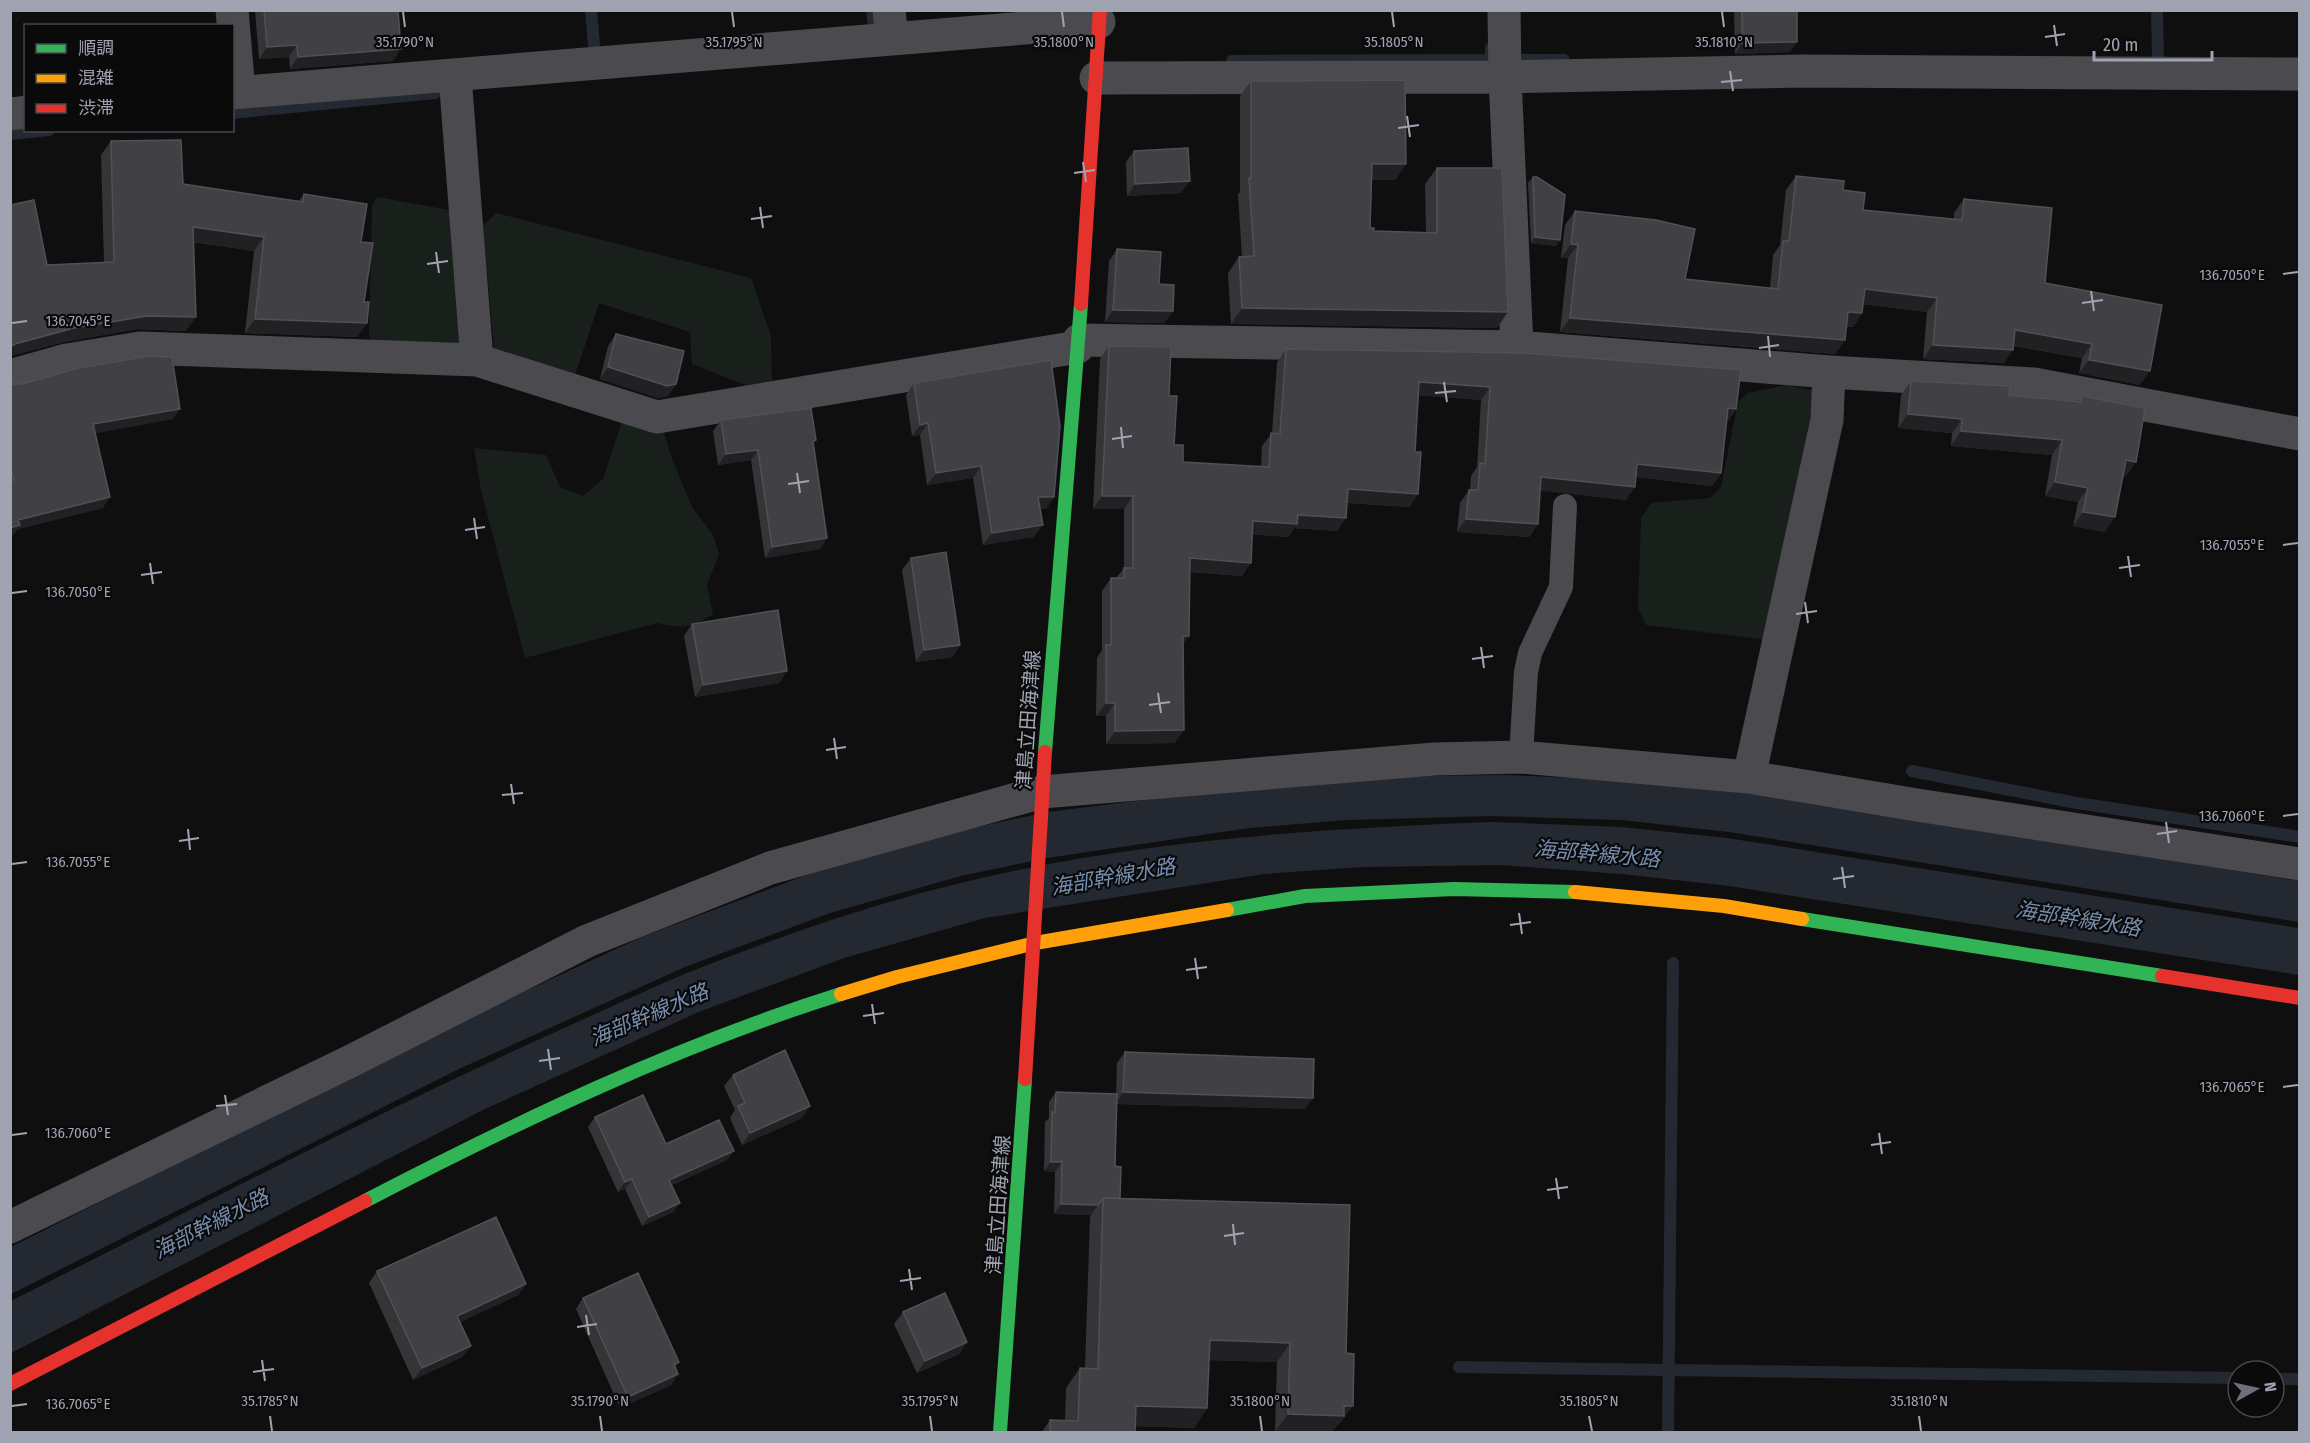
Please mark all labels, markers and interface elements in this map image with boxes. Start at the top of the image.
legend [24,24,234,132]
scale bar [2094,24,2212,62]
text: 35.1790°N [376,33,434,51]
text: 35.1795°N [705,33,763,51]
text: 35.1800°N [1034,33,1094,51]
text: 35.1805°N [1364,33,1424,51]
text: 35.1810°N [1695,33,1753,51]
text: 20 m [2103,34,2138,56]
text: 順調 [78,37,114,59]
text: 混雑 [78,67,114,89]
text: 渋滞 [78,97,114,119]
text: 136.7050°E [2199,266,2265,284]
text: 136.7045°E [46,312,110,330]
text: 136.7055°E [2200,536,2264,554]
text: 136.7050°E [45,583,111,601]
street label: 津島立田海津線 [1011,649,1045,791]
text: 136.7060°E [2199,807,2265,825]
water label: 海部幹線水路 [1533,836,1663,873]
text: 136.7055°E [46,853,110,871]
water label: 海部幹線水路 [1049,853,1179,901]
water label: 海部幹線水路 [2014,896,2144,942]
water label: 海部幹線水路 [586,978,714,1052]
text: 136.7065°E [2199,1078,2265,1096]
text: 136.7060°E [45,1124,111,1142]
street label: 津島立田海津線 [981,1134,1015,1276]
water label: 海部幹線水路 [149,1183,275,1264]
north arrow [2226,1359,2286,1419]
text: N [2260,1381,2280,1393]
text: 35.1785°N [241,1392,299,1410]
text: 35.1790°N [571,1392,629,1410]
text: 35.1795°N [901,1392,959,1410]
text: 35.1800°N [1230,1392,1290,1410]
text: 35.1805°N [1559,1392,1619,1410]
text: 35.1810°N [1890,1392,1948,1410]
text: 136.7065°E [45,1395,111,1413]

